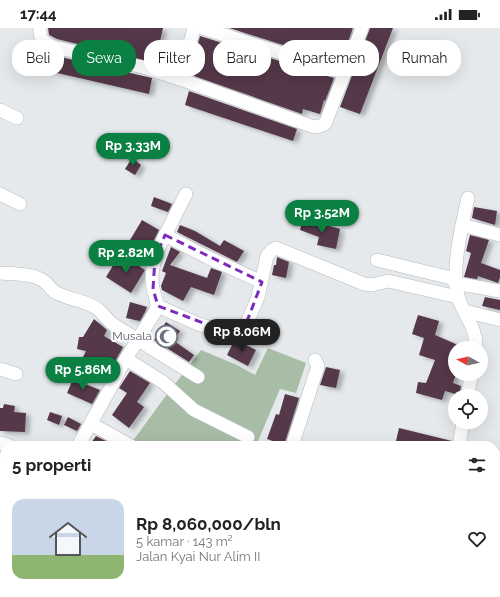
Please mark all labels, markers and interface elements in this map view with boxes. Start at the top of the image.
text: 17:44 [20,5,57,23]
chip: Beli [12,40,64,76]
chip: Sewa [72,40,136,76]
chip: Filter [144,40,205,76]
chip: Baru [213,40,271,76]
chip: Apartemen [279,40,379,76]
chip: Rumah [387,40,461,76]
pin: Rp 3.33M [92,133,174,167]
text: Rp 3.33M [105,138,161,153]
pin: Rp 3.52M [281,200,363,234]
text: Rp 3.52M [294,205,350,220]
pin: Rp 2.82M [85,240,167,274]
text: Rp 2.82M [98,245,154,260]
pin: Rp 8.06M [201,319,283,353]
mosque icon: Musala [154,323,180,349]
text: Rp 8.06M [213,324,271,339]
place label: Musala [112,329,152,343]
north arrow [448,341,488,381]
map controls [448,341,488,429]
pin: Rp 5.86M [42,357,124,391]
text: Rp 5.86M [54,362,112,377]
button: locate [448,389,488,429]
icon: filters [466,454,488,476]
text: 5 properti [12,455,91,475]
text: Rp 8,060,000/bln [136,514,281,534]
icon: home [44,515,92,563]
icon: heart [466,528,488,550]
text: 5 kamar · 143 m² [136,534,233,549]
text: Jalan Kyai Nur Alim II [136,549,261,564]

